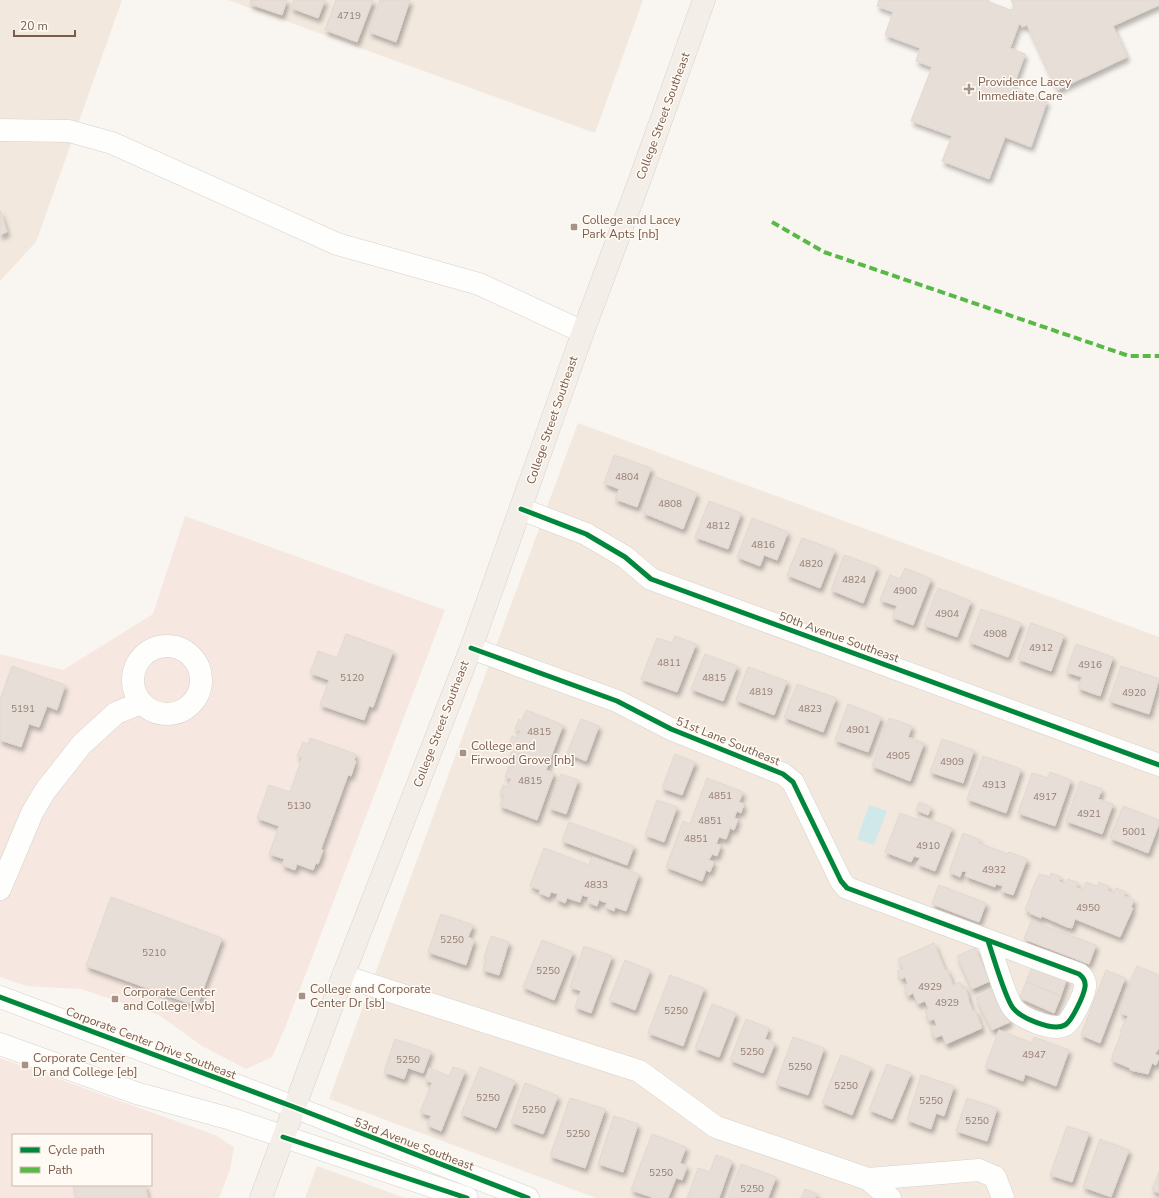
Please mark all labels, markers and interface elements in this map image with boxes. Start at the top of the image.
house number: 4719 [337,9,361,23]
scale bar [14,12,75,38]
text: 20 m [20,18,48,34]
street label: College Street Southeast [632,49,694,182]
place label: Providence Lacey Immediate Care [978,74,1072,104]
marker: Providence Lacey Immediate Care [963,83,975,95]
place label: College and Lacey Park Apts [nb] [582,212,681,242]
marker: College and Lacey Park Apts [nb] [569,222,579,232]
street label: College Street Southeast [523,353,582,486]
house number: 4804 [615,470,639,484]
house number: 4808 [658,497,682,511]
house number: 4812 [706,519,730,533]
house number: 4816 [751,538,775,552]
house number: 4820 [799,557,823,571]
house number: 4824 [842,573,866,587]
house number: 4900 [893,584,917,598]
house number: 4904 [935,607,959,621]
street label: 50th Avenue Southeast [777,608,902,666]
house number: 4908 [983,627,1007,641]
house number: 4912 [1029,641,1053,655]
house number: 4811 [657,656,681,670]
street label: College Street Southeast [409,658,473,790]
house number: 4916 [1078,658,1102,672]
house number: 5120 [340,671,364,685]
house number: 4815 [702,671,726,685]
house number: 4819 [749,685,773,699]
house number: 4920 [1122,686,1146,700]
house number: 5191 [11,702,35,716]
house number: 4823 [798,702,822,716]
street label: 51st Lane Southeast [674,713,783,770]
house number: 4901 [846,723,870,737]
house number: 4815 [527,725,551,739]
place label: College and Firwood Grove [nb] [471,738,575,768]
marker: College and Firwood Grove [nb] [458,748,468,758]
house number: 4905 [886,749,910,763]
house number: 4909 [940,755,964,769]
house number: 4815 [518,774,542,788]
house number: 4913 [982,778,1006,792]
house number: 4851 [708,789,732,803]
house number: 4917 [1033,790,1057,804]
house number: 5130 [287,799,311,813]
house number: 4921 [1077,807,1101,821]
house number: 4851 [698,814,722,828]
house number: 5001 [1122,825,1146,839]
house number: 4851 [684,832,708,846]
house number: 4910 [916,839,940,853]
house number: 4932 [982,863,1006,877]
house number: 4833 [584,878,608,892]
house number: 4950 [1076,901,1100,915]
house number: 5250 [440,933,464,947]
house number: 5210 [142,946,166,960]
house number: 5250 [536,964,560,978]
house number: 4929 [918,980,942,994]
place label: College and Corporate Center Dr [sb] [310,981,431,1011]
place label: Corporate Center and College [wb] [123,984,216,1014]
marker: College and Corporate Center Dr [sb] [297,991,307,1001]
marker: Corporate Center and College [wb] [110,994,120,1004]
house number: 4929 [935,996,959,1010]
street label: Corporate Center Drive Southeast [64,1003,239,1083]
house number: 5250 [664,1004,688,1018]
house number: 5250 [740,1045,764,1059]
house number: 4947 [1022,1048,1046,1062]
place label: Corporate Center Dr and College [eb] [33,1050,138,1080]
house number: 5250 [396,1053,420,1067]
marker: Corporate Center Dr and College [eb] [20,1060,30,1070]
house number: 5250 [788,1060,812,1074]
house number: 5250 [834,1079,858,1093]
house number: 5250 [476,1091,500,1105]
house number: 5250 [919,1094,943,1108]
house number: 5250 [522,1103,546,1117]
street label: 53rd Avenue Southeast [352,1114,477,1175]
house number: 5250 [965,1114,989,1128]
house number: 5250 [566,1127,590,1141]
legend [12,1134,152,1186]
text: Cycle path [48,1142,105,1158]
text: Path [48,1162,73,1178]
house number: 5250 [649,1166,673,1180]
house number: 5250 [740,1182,764,1196]

